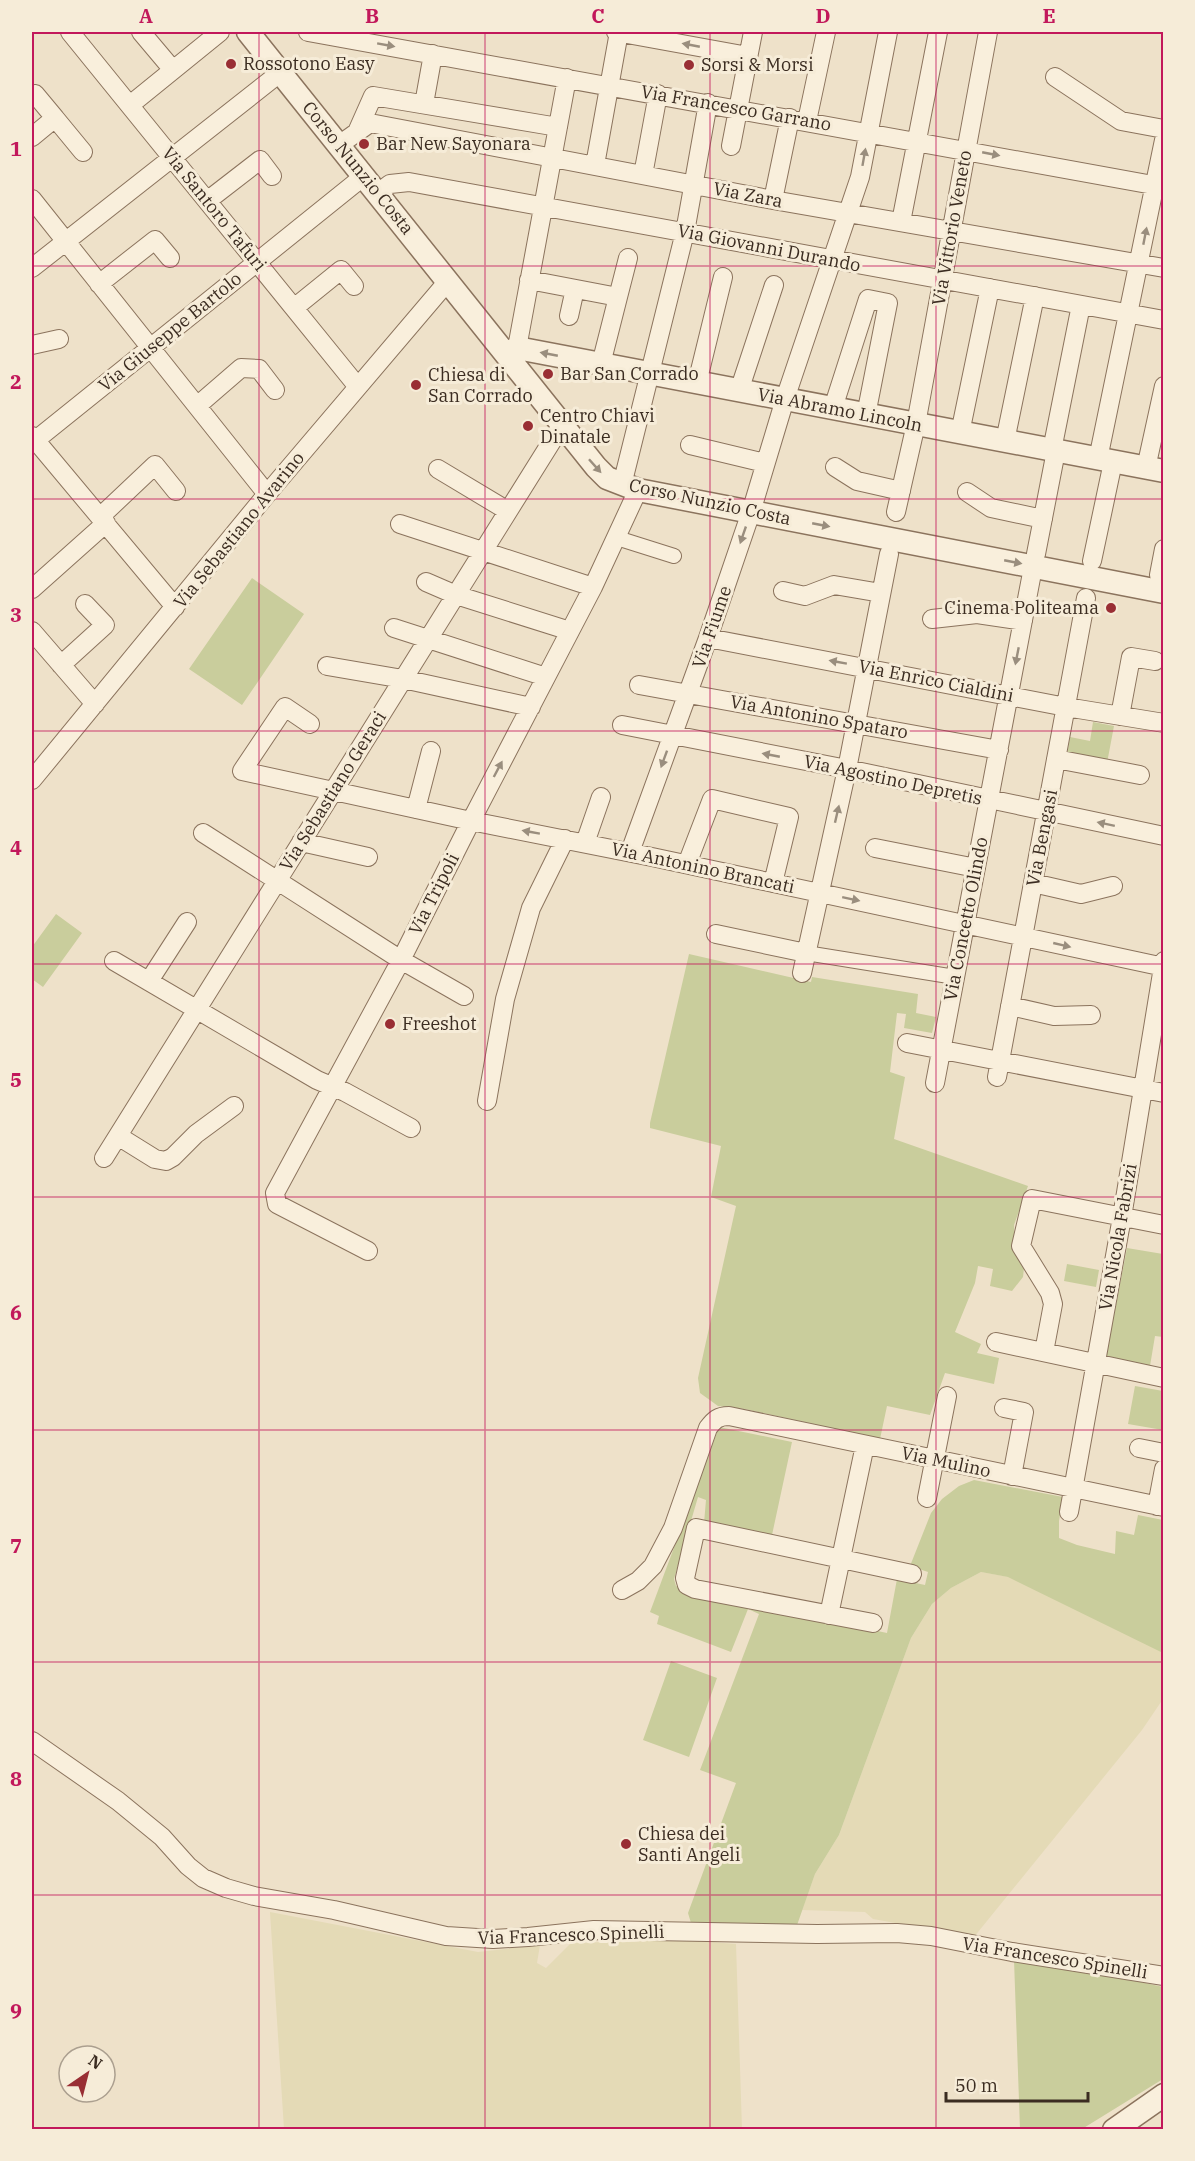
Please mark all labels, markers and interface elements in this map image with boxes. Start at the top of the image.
text: A [139,2,153,29]
text: B [365,2,379,29]
text: C [591,2,605,29]
text: D [815,2,831,29]
text: E [1042,2,1056,29]
one-way arrow [681,40,700,49]
one-way arrow [377,41,396,50]
place label: Rossotono Easy [243,52,375,75]
place label: Sorsi & Morsi [701,53,814,76]
marker: Rossotono Easy [224,57,238,71]
marker: Sorsi & Morsi [682,58,696,72]
street label: Via Francesco Garrano [639,79,833,136]
street label: Corso Nunzio Costa [298,96,419,239]
place label: Bar New Sayonara [376,132,531,155]
text: 1 [10,135,22,162]
marker: Bar New Sayonara [357,137,371,151]
street label: Via Santoro Tafuri [157,142,272,276]
one-way arrow [859,147,868,166]
street label: Via Vittorio Veneto [927,148,977,307]
one-way arrow [982,150,1001,159]
street label: Via Zara [711,177,785,213]
street label: Via Giovanni Durando [676,218,863,277]
one-way arrow [1140,227,1150,245]
street label: Via Giuseppe Bartolo [93,267,246,396]
one-way arrow [539,349,558,358]
place label: Bar San Corrado [560,362,699,385]
place label: Chiesa di San Corrado [428,363,533,407]
marker: Bar San Corrado [541,367,555,381]
text: 2 [10,368,22,395]
marker: Chiesa di San Corrado [409,378,423,392]
street label: Via Abramo Lincoln [756,382,925,437]
place label: Centro Chiavi Dinatale [540,404,655,448]
marker: Centro Chiavi Dinatale [521,419,535,433]
street label: Via Sebastiano Avarino [168,447,309,613]
one-way arrow [588,458,602,473]
street label: Corso Nunzio Costa [627,473,793,530]
one-way arrow [812,521,831,530]
one-way arrow [738,527,748,545]
one-way arrow [1003,558,1022,567]
street label: Via Fiume [687,583,736,671]
place label: Cinema Politeama [944,596,1099,619]
text: 3 [10,601,22,628]
marker: Cinema Politeama [1104,601,1118,615]
one-way arrow [1012,647,1021,666]
street label: Via Enrico Cialdini [856,654,1016,707]
one-way arrow [828,657,847,666]
street label: Via Antonino Spataro [728,690,910,743]
street label: Via Sebastiano Geraci [274,706,391,875]
street label: Via Agostino Depretis [802,749,984,810]
one-way arrow [658,750,668,768]
one-way arrow [762,750,781,759]
one-way arrow [493,761,503,778]
street label: Via Bengasi [1021,787,1062,888]
one-way arrow [833,804,842,823]
one-way arrow [1097,818,1116,828]
one-way arrow [521,827,540,836]
text: 4 [10,834,22,861]
street label: Via Concetto Olindo [938,835,993,1003]
street label: Via Antonino Brancati [609,837,797,898]
street label: Via Tripoli [403,849,464,939]
one-way arrow [842,895,860,905]
one-way arrow [1053,941,1072,950]
place label: Freeshot [402,1012,477,1035]
marker: Freeshot [383,1017,397,1031]
text: 5 [10,1066,22,1093]
street label: Via Nicola Fabrizi [1093,1161,1142,1312]
text: 6 [10,1299,22,1326]
street label: Via Mulino [899,1441,993,1482]
text: 7 [10,1532,22,1559]
text: 8 [10,1765,22,1792]
place label: Chiesa dei Santi Angeli [638,1822,741,1866]
marker: Chiesa dei Santi Angeli [619,1837,633,1851]
street label: Via Francesco Spinelli [477,1920,665,1949]
street label: Via Francesco Spinelli [961,1932,1150,1984]
text: 9 [10,1997,22,2024]
north arrow [57,2044,117,2104]
text: N [85,2050,107,2074]
scale bar [946,2065,1088,2103]
text: 50 m [955,2074,998,2097]

